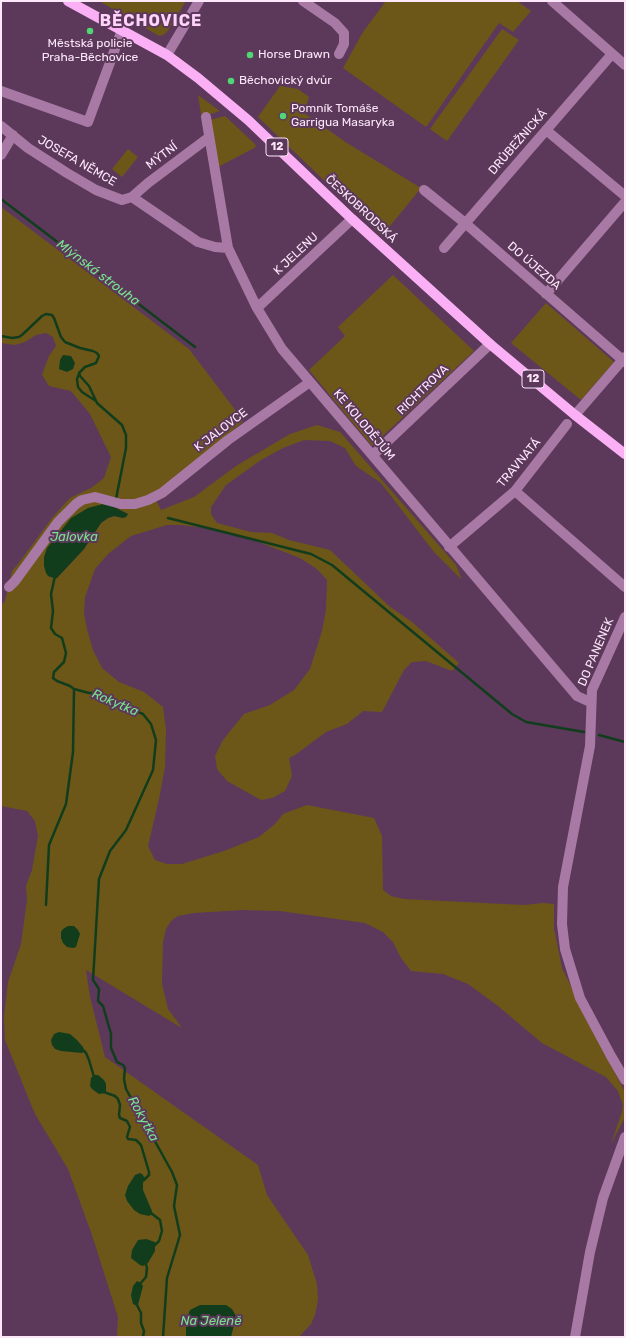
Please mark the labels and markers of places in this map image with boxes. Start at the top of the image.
marker: Městská policie Praha-Běchovice [85,26,95,36]
place label: Městská policie Praha-Běchovice [42,37,138,65]
place label: Horse Drawn [258,48,330,62]
marker: Horse Drawn [245,50,255,60]
place label: Běchovický dvůr [239,74,332,88]
marker: Běchovický dvůr [226,76,236,86]
place label: Pomník Tomáše Garrigua Masaryka [291,102,395,130]
marker: Pomník Tomáše Garrigua Masaryka [278,111,288,121]

